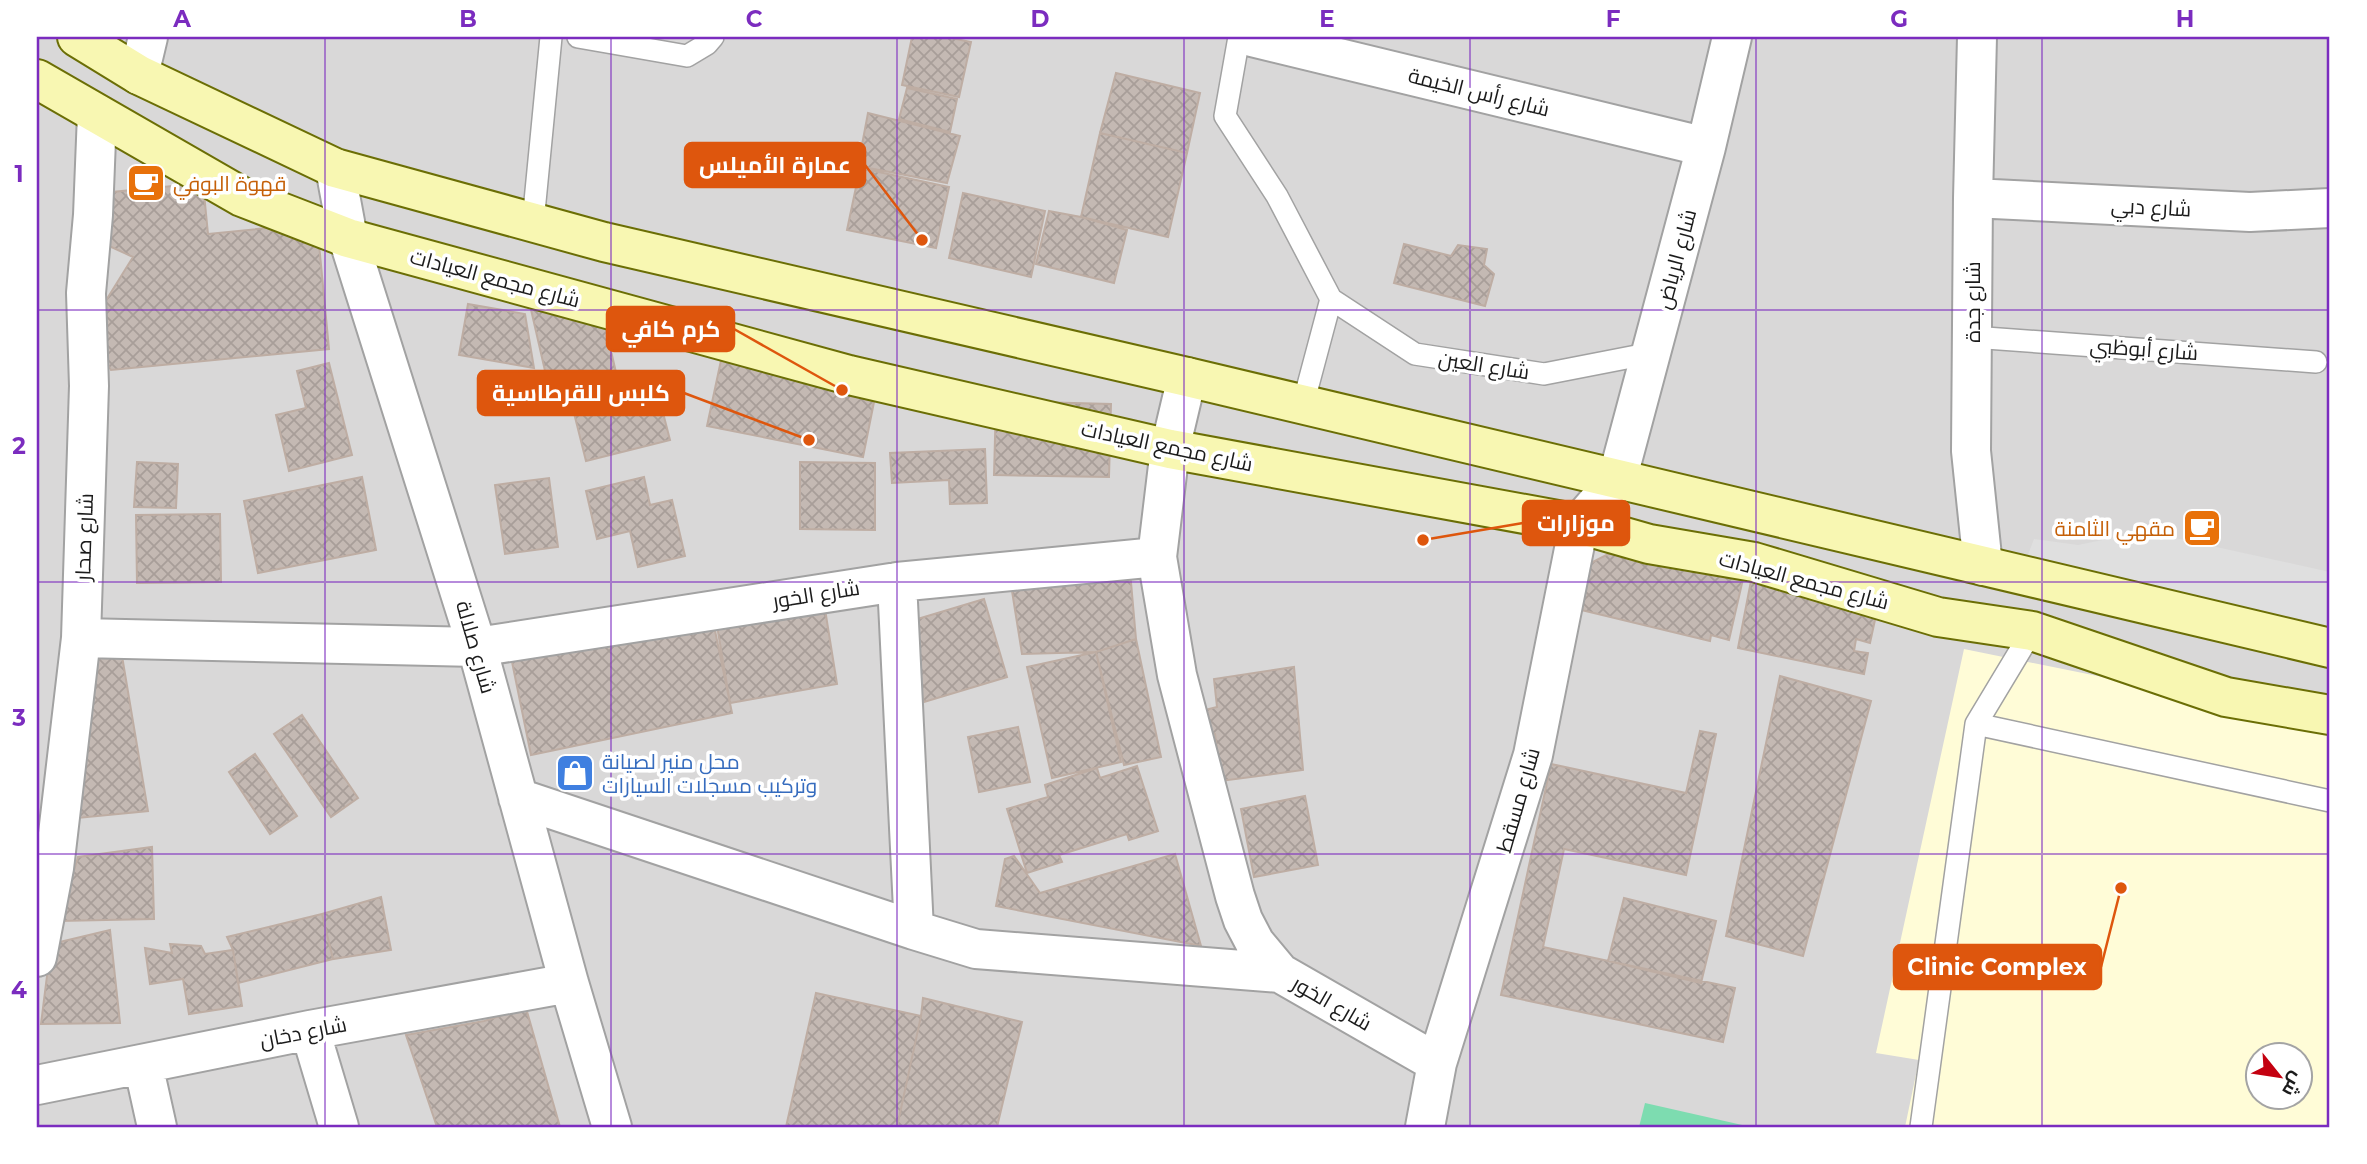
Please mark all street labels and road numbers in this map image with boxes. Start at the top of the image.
street label: شارع رأس الخيمة [1405,62,1552,124]
street label: شارع دبي [2110,192,2192,226]
street label: شارع الرياض [1651,206,1703,312]
street label: شارع مجمع العيادات [407,243,583,315]
street label: شارع جدة [1960,261,1987,343]
street label: شارع أبوظبي [2089,333,2199,369]
street label: شارع العين [1436,345,1531,387]
street label: شارع مجمع العيادات [1078,416,1255,478]
street label: شارع صحار [70,493,100,582]
street label: شارع مجمع العيادات [1716,545,1892,617]
street label: شارع الخور [770,575,862,615]
street label: شارع صلالة [449,598,501,697]
street label: شارع مسقط [1491,745,1547,856]
street label: شارع الخور [1286,970,1376,1038]
street label: شارع دخان [257,1011,349,1055]

